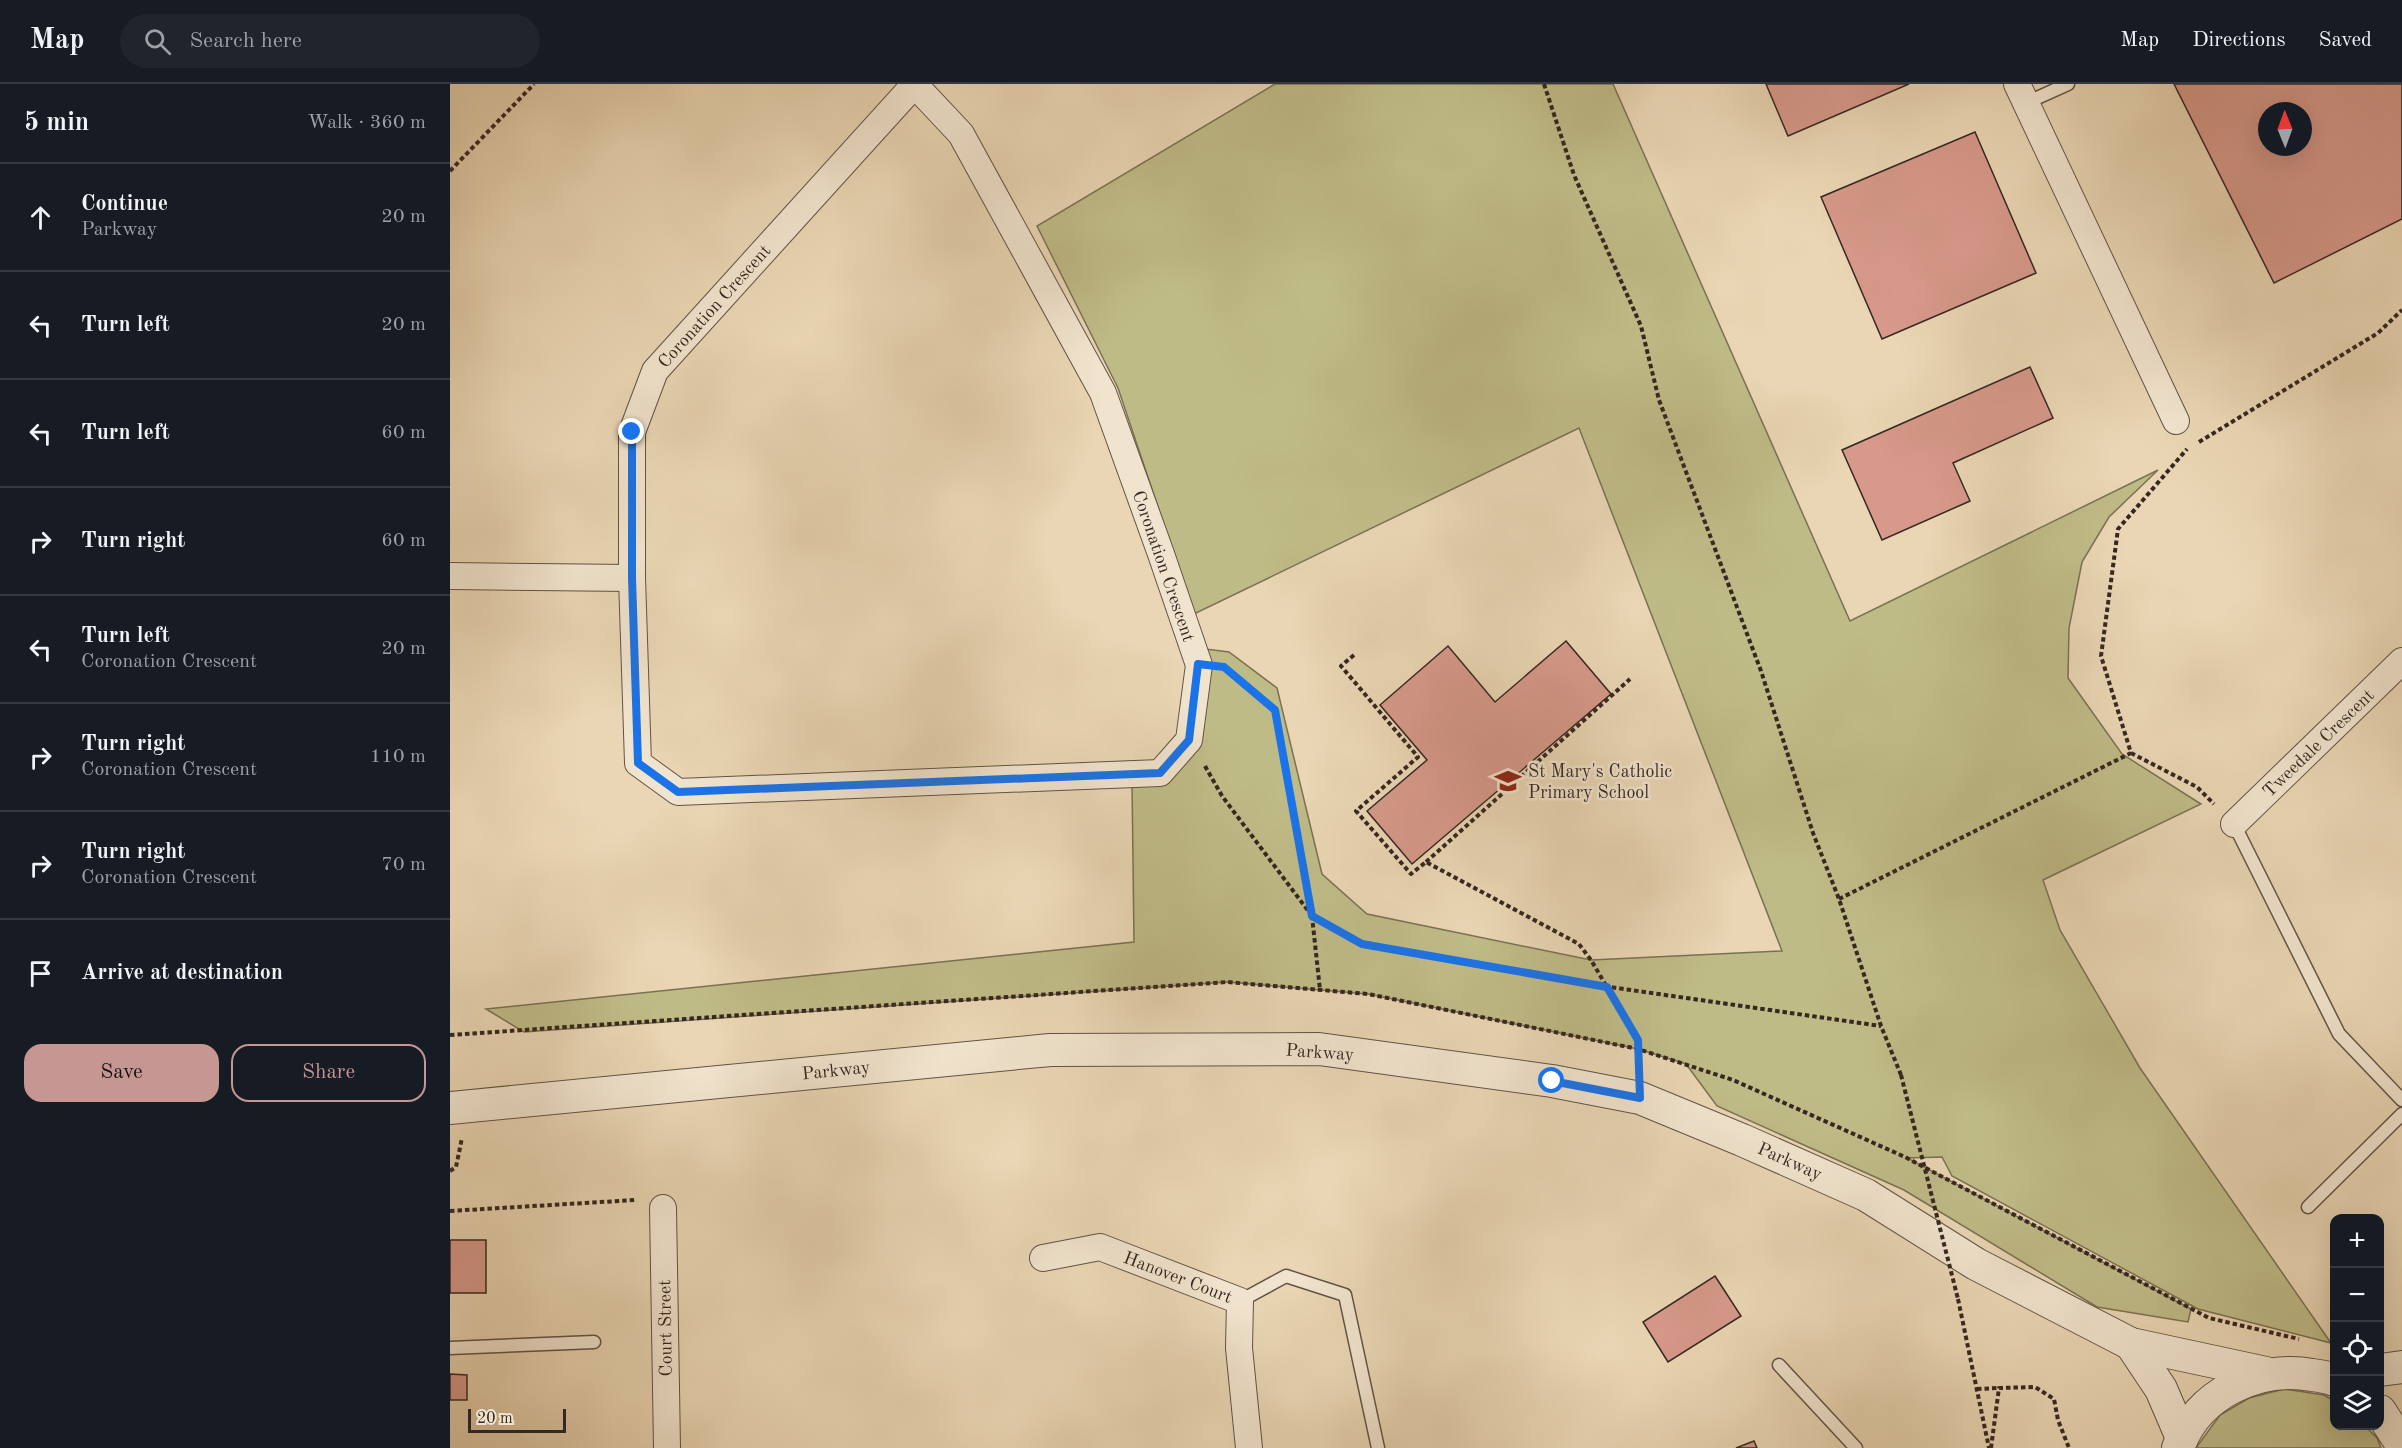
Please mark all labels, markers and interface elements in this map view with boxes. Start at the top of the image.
search box [120,14,540,68]
icon: search [141,25,174,58]
text: Map [30,27,84,55]
text: Search here [189,30,302,52]
text: Map [2120,30,2159,51]
text: Directions [2192,30,2286,51]
text: Saved [2319,30,2372,51]
north arrow [2258,102,2312,156]
text: 5 min [24,110,89,136]
text: Walk · 360 m [307,113,426,133]
text: Continue [81,193,168,215]
icon: ahead [24,201,57,234]
text: 20 m [381,207,426,227]
text: Parkway [81,220,157,240]
street label: Coronation Crescent [655,242,774,372]
icon: left [24,309,57,342]
text: Turn left [81,314,170,336]
text: 20 m [381,315,426,335]
icon: left [24,417,57,450]
route end [618,418,644,444]
text: Turn left [81,422,170,444]
text: 60 m [381,423,426,443]
street label: Coronation Crescent [1129,488,1197,644]
icon: right [24,525,57,558]
text: Turn right [81,530,185,552]
text: 60 m [381,531,426,551]
text: Turn left [81,625,170,647]
icon: left [24,633,57,666]
text: 20 m [381,639,426,659]
text: Coronation Crescent [81,652,257,672]
street label: Tweedale Crescent [2260,686,2378,801]
text: Turn right [81,733,185,755]
icon: right [24,741,57,774]
text: 110 m [370,747,426,767]
text: Coronation Crescent [81,760,257,780]
place label: St Mary's Catholic Primary School [1528,763,1672,802]
school or university icon: St Mary's Catholic Primary School [1493,766,1523,796]
text: Turn right [81,841,185,863]
icon: right [24,849,57,882]
text: 70 m [381,855,426,875]
text: Coronation Crescent [81,868,257,888]
icon: arrive [24,957,57,990]
text: Arrive at destination [81,962,283,984]
street label: Parkway [1285,1042,1355,1064]
button: Save [24,1044,219,1102]
button: Share [231,1044,426,1102]
street label: Parkway [801,1058,872,1084]
route start [1538,1067,1564,1093]
street label: Parkway [1755,1140,1825,1184]
map controls [2330,1214,2384,1430]
button: + [2330,1214,2384,1268]
street label: Hanover Court [1121,1249,1234,1307]
button: − [2330,1268,2384,1322]
street label: Court Street [656,1279,676,1377]
button: locate [2330,1322,2384,1376]
button: layers [2330,1376,2384,1430]
scale bar [468,1406,566,1434]
text: 20 m [477,1411,513,1427]

